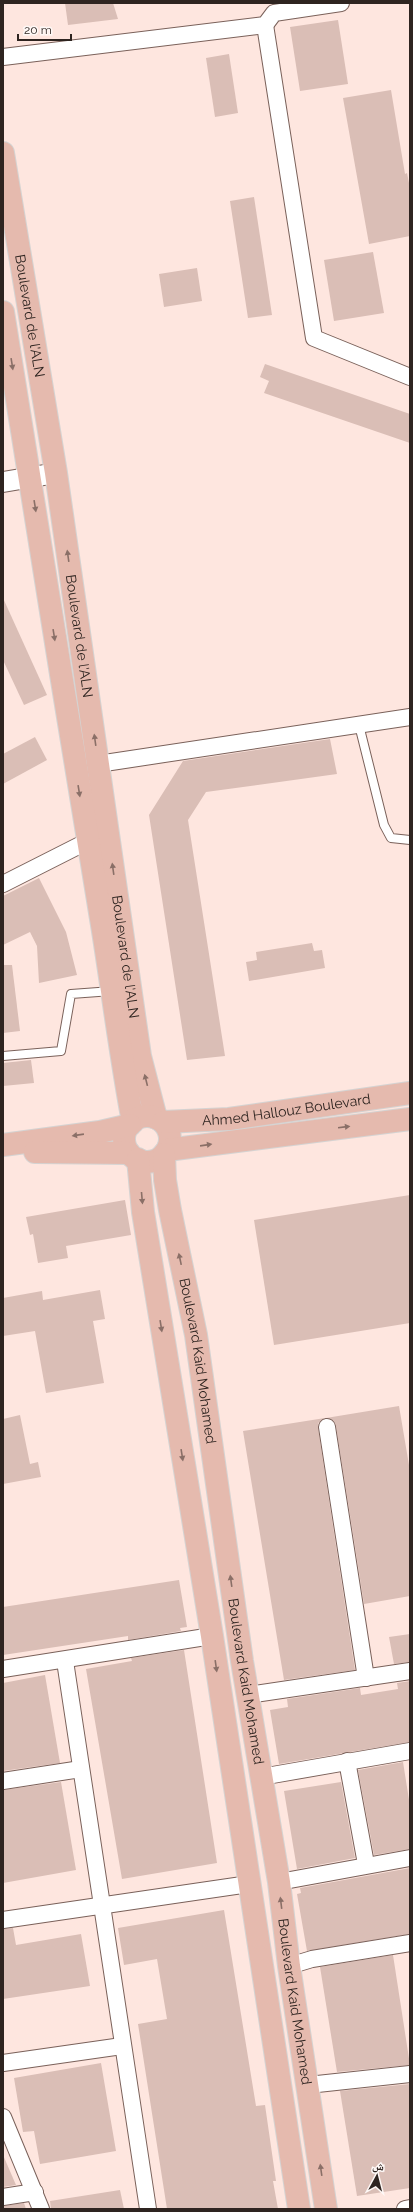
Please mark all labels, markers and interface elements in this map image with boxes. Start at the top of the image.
scale bar [18,16,71,42]
text: 20 m [24,23,52,37]
street label: Boulevard de l'ALN [12,253,48,378]
one-way arrow [9,358,15,370]
one-way arrow [32,500,38,512]
one-way arrow [65,550,71,562]
street label: Boulevard de l'ALN [63,573,96,699]
one-way arrow [51,629,57,641]
one-way arrow [92,734,98,746]
one-way arrow [76,785,82,797]
one-way arrow [110,863,116,875]
street label: Boulevard de l'ALN [109,894,142,1019]
one-way arrow [143,1074,149,1086]
street label: Ahmed Hallouz Boulevard [202,1091,372,1128]
one-way arrow [338,1124,350,1130]
one-way arrow [72,1132,84,1138]
one-way arrow [200,1142,212,1148]
one-way arrow [138,1192,145,1204]
one-way arrow [177,1253,183,1266]
street label: Boulevard Kaid Mohamed [176,1277,219,1445]
one-way arrow [159,1320,165,1332]
one-way arrow [180,1448,186,1461]
one-way arrow [228,1575,234,1587]
street label: Boulevard Kaid Mohamed [225,1597,267,1766]
one-way arrow [213,1660,219,1672]
one-way arrow [278,1897,284,1909]
street label: Boulevard Kaid Mohamed [275,1917,315,2086]
north arrow [357,2156,397,2196]
text: ش [371,2159,385,2175]
one-way arrow [318,2164,324,2177]

